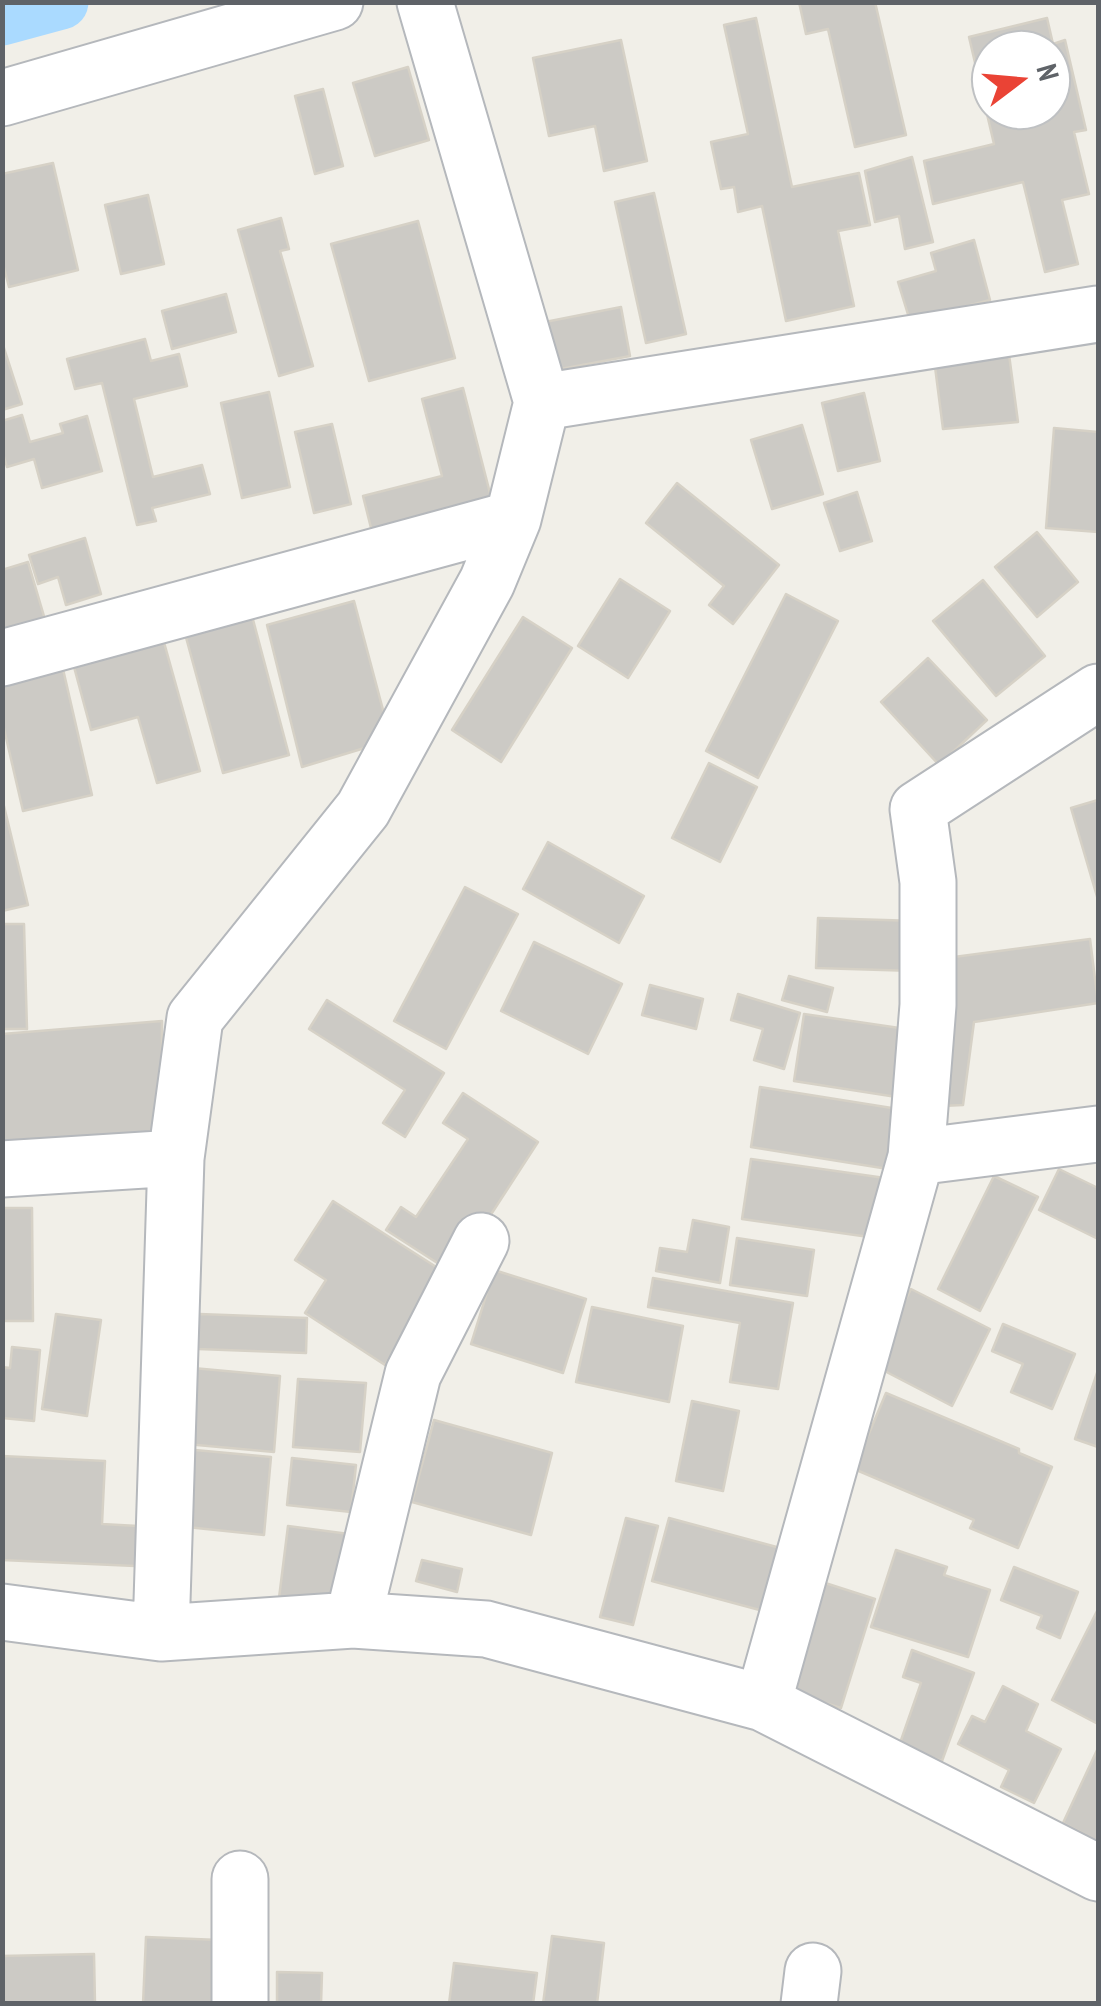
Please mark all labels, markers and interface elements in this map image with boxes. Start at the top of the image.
north arrow [971,30,1071,130]
text: N [1029,60,1068,85]

